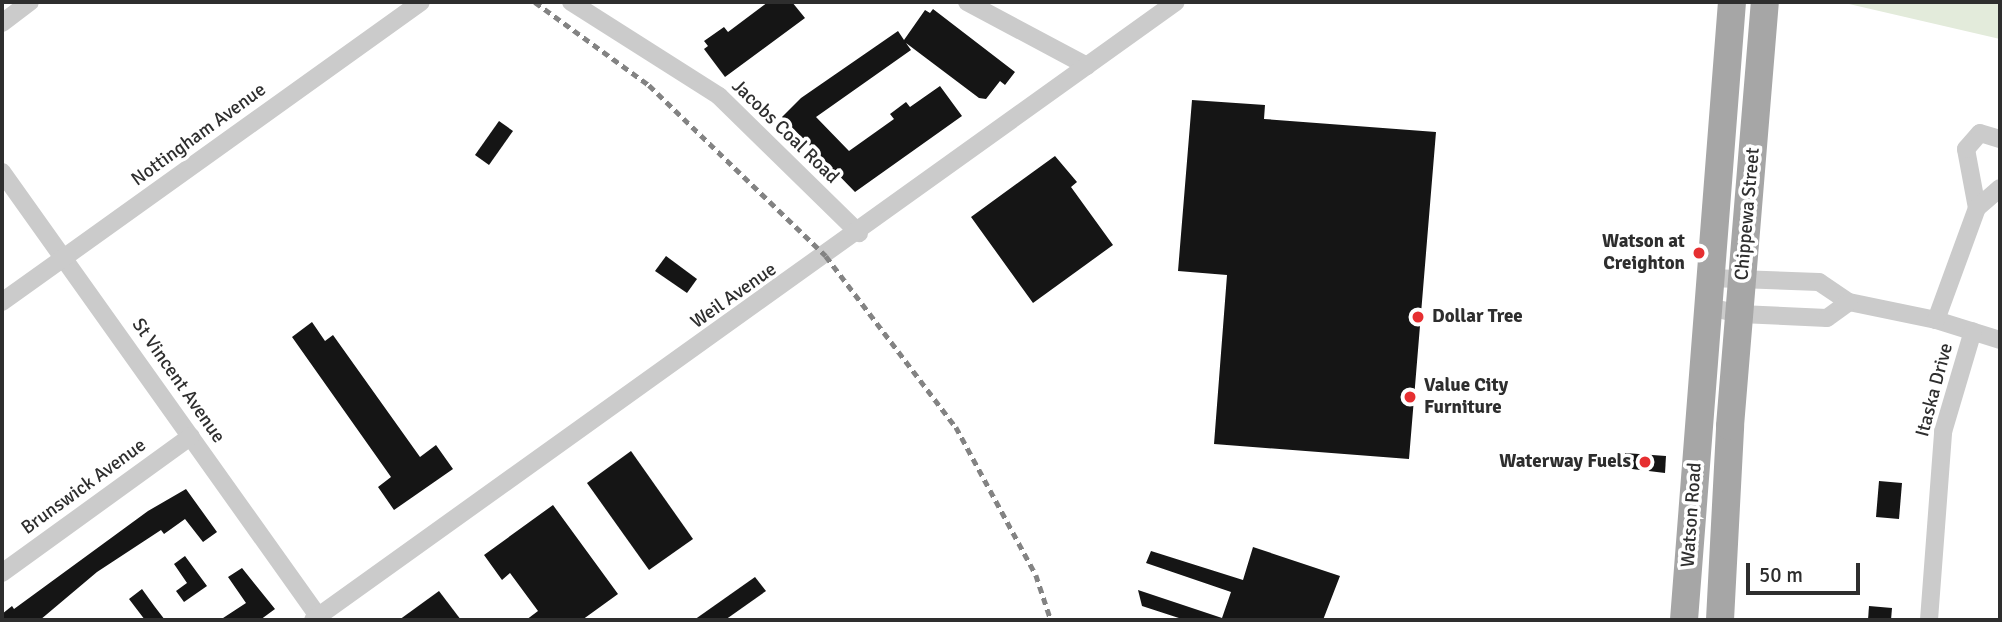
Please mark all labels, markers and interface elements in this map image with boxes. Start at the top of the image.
street label: Jacobs Coal Road [727,75,843,189]
street label: Nottingham Avenue [127,79,271,191]
street label: Chippewa Street [1731,147,1765,281]
place label: Watson at Creighton [1602,231,1685,275]
marker: Watson at Creighton [1691,245,1707,261]
street label: Weil Avenue [687,258,781,334]
place label: Dollar Tree [1432,306,1523,328]
marker: Dollar Tree [1410,309,1426,325]
street label: St Vincent Avenue [127,314,229,448]
street label: Itaska Drive [1912,341,1958,439]
place label: Value City Furniture [1424,375,1508,419]
marker: Value City Furniture [1402,389,1418,405]
street label: Brunswick Avenue [17,434,151,540]
place label: Waterway Fuels [1499,451,1631,473]
marker: Waterway Fuels [1637,454,1653,470]
street label: Watson Road [1677,462,1707,568]
scale bar [1750,548,1864,592]
text: 50 m [1759,562,1803,588]

